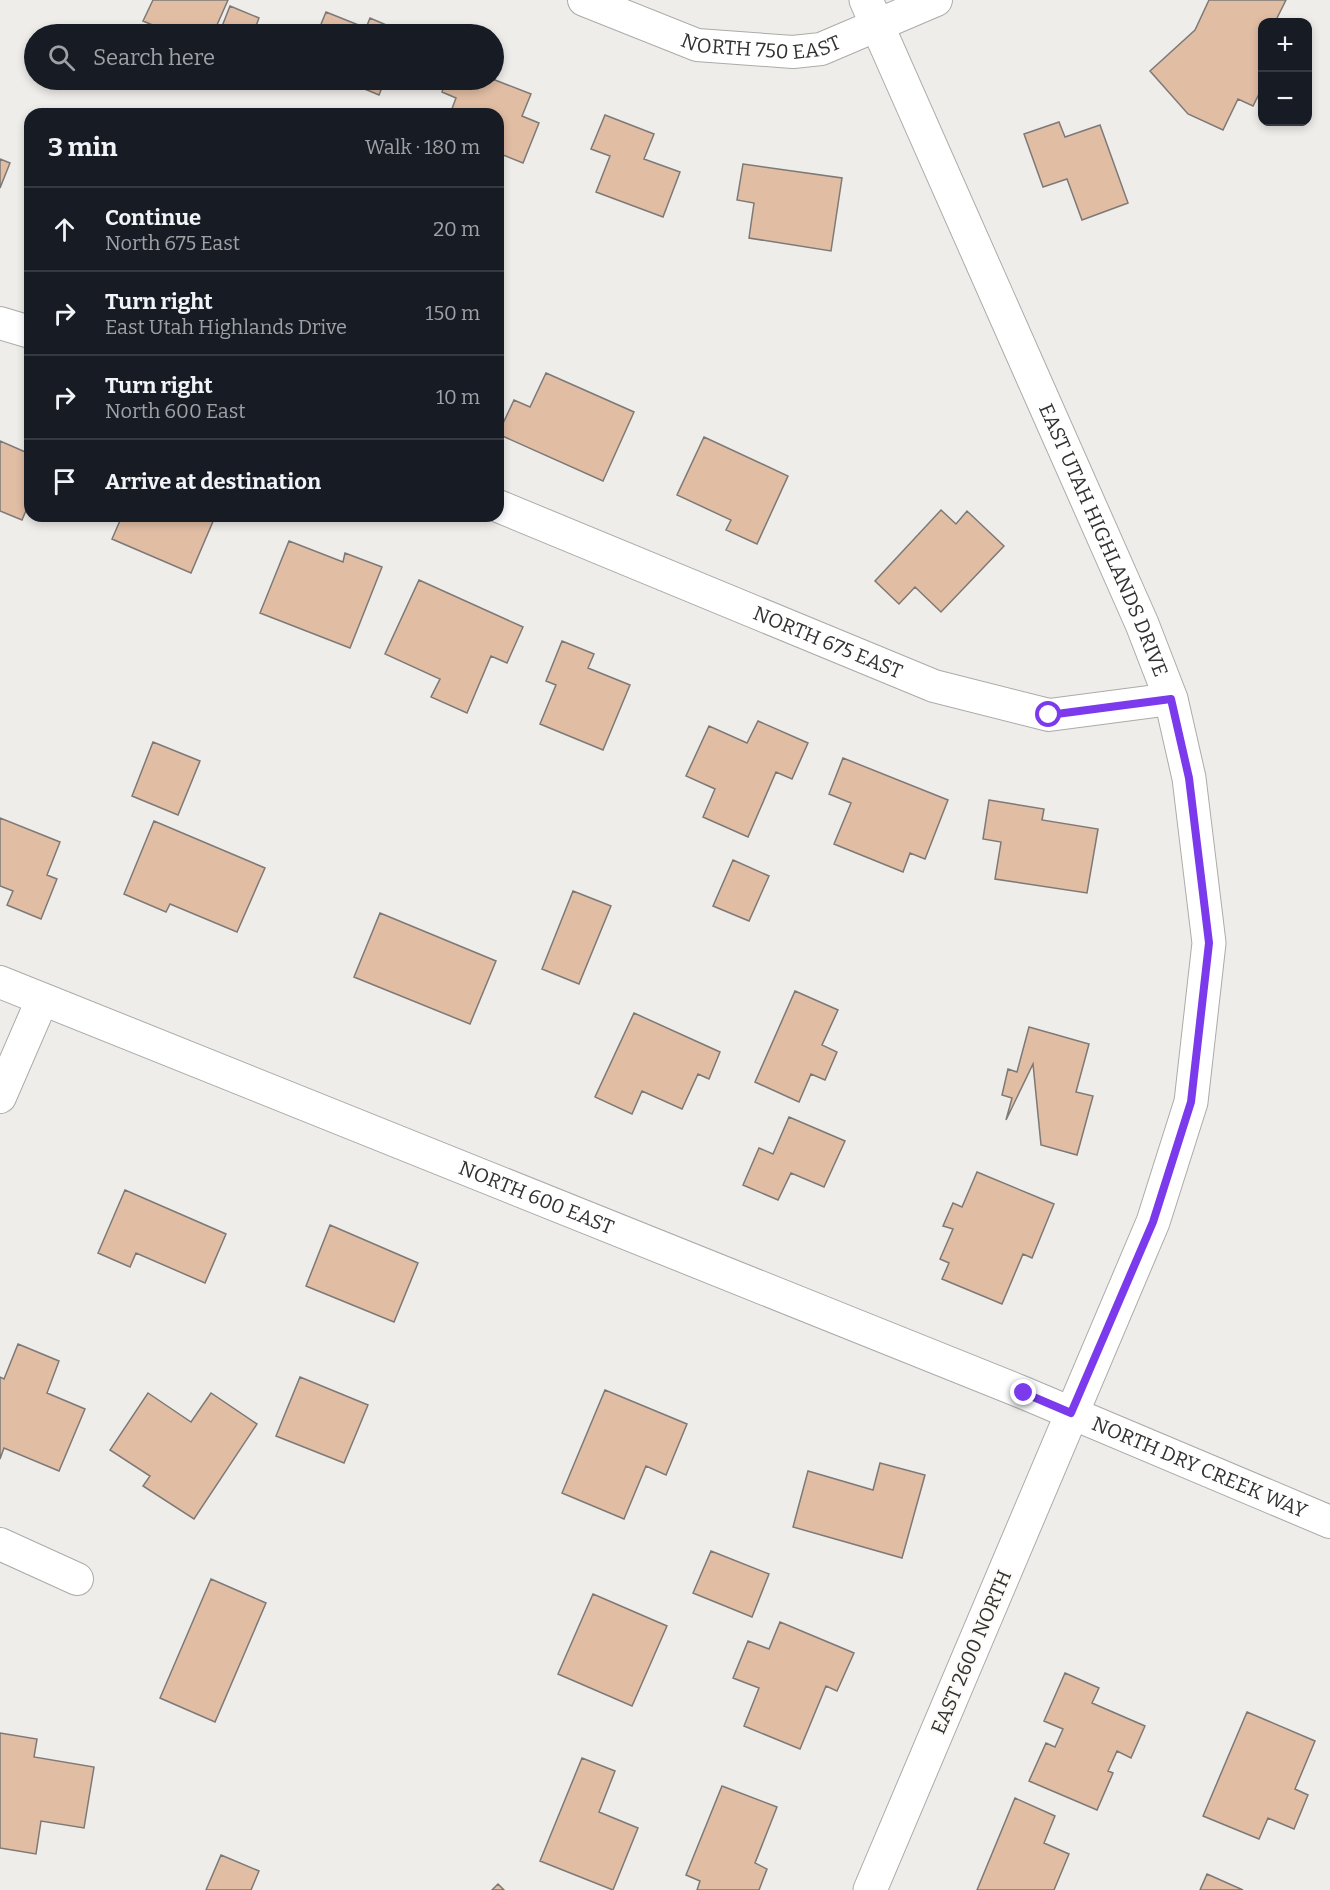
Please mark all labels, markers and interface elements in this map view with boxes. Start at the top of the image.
map controls [1258,18,1312,126]
button: + [1258,18,1312,72]
search box [24,24,504,90]
street label: NORTH 750 EAST [678,28,845,64]
icon: search [45,41,78,74]
text: Search here [93,44,215,71]
button: − [1258,72,1312,126]
text: 3 min [48,132,117,163]
text: Walk · 180 m [365,135,480,159]
text: Continue [105,204,201,231]
icon: ahead [48,213,81,246]
text: 20 m [433,217,480,241]
text: North 675 East [105,231,240,255]
text: Turn right [105,288,213,315]
icon: right [48,297,81,330]
text: 150 m [425,301,480,325]
text: East Utah Highlands Drive [105,315,347,339]
text: Turn right [105,372,213,399]
icon: right [48,381,81,414]
text: 10 m [436,385,480,409]
text: North 600 East [105,399,246,423]
street label: EAST UTAH HIGHLANDS DRIVE [1034,400,1173,680]
icon: arrive [48,465,81,498]
text: Arrive at destination [105,468,321,495]
street label: NORTH 675 EAST [750,601,906,684]
route start [1035,701,1061,727]
street label: NORTH 600 EAST [455,1155,618,1239]
route end [1010,1379,1036,1405]
street label: NORTH DRY CREEK WAY [1089,1411,1311,1523]
street label: EAST 2600 NORTH [926,1566,1016,1738]

